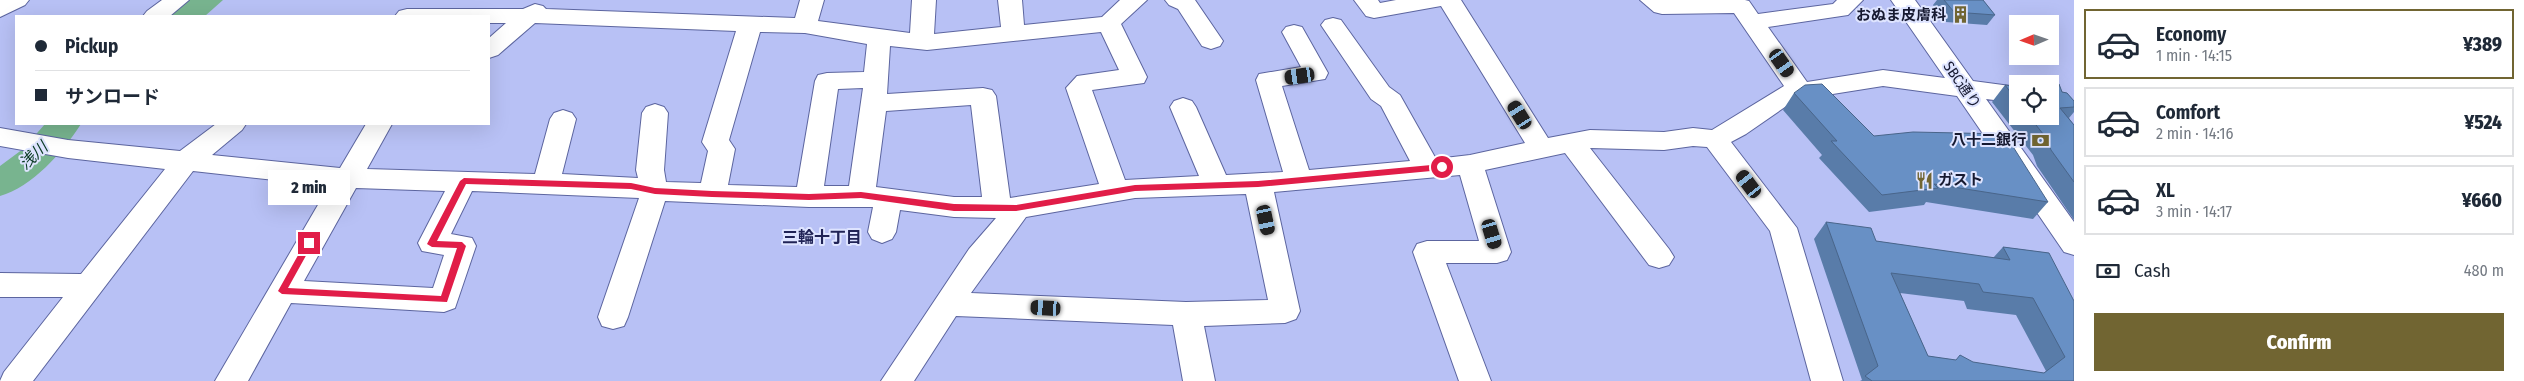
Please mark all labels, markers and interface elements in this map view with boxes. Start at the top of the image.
building icon: おぬま皮膚科 [1950,5,1970,25]
place label: おぬま皮膚科 [1856,6,1946,24]
north arrow [2009,15,2059,65]
map controls [2009,15,2059,125]
icon: car [2096,22,2141,67]
text: Economy [2156,23,2226,46]
text: ¥389 [2463,33,2502,56]
text: Pickup [65,35,118,58]
car [1767,46,1796,80]
text: 1 min · 14:15 [2156,46,2232,65]
street label: SBC通り [1939,58,1985,112]
car [1284,66,1315,86]
button: locate [2009,75,2059,125]
text: サンロード [65,85,160,108]
car [1505,98,1534,132]
icon: car [2096,100,2141,145]
text: Comfort [2156,101,2220,124]
text: ¥524 [2464,111,2502,134]
text: 2 min · 14:16 [2156,124,2233,143]
bank icon: 八十二銀行 [2030,130,2050,150]
place label: 八十二銀行 [1951,131,2026,149]
water label: 浅川 [15,136,53,173]
route start [1431,156,1453,178]
car [1733,168,1764,200]
callout: 2 min [268,170,350,206]
restaurant icon: ガスト [1914,170,1934,190]
place label: ガスト [1938,171,1983,189]
text: 2 min [291,178,327,197]
icon: car [2096,178,2141,223]
text: XL [2156,179,2175,202]
text: ¥660 [2462,189,2502,212]
text: 3 min · 14:17 [2156,202,2232,221]
car [1255,204,1276,236]
car [1480,217,1503,251]
district label: 三輪十丁目 [782,228,862,247]
route end [298,232,320,254]
icon: cash [2094,257,2122,285]
text: Cash [2134,259,2171,282]
text: 480 m [2464,261,2504,280]
car [1030,300,1061,316]
button: Confirm [2094,313,2504,371]

